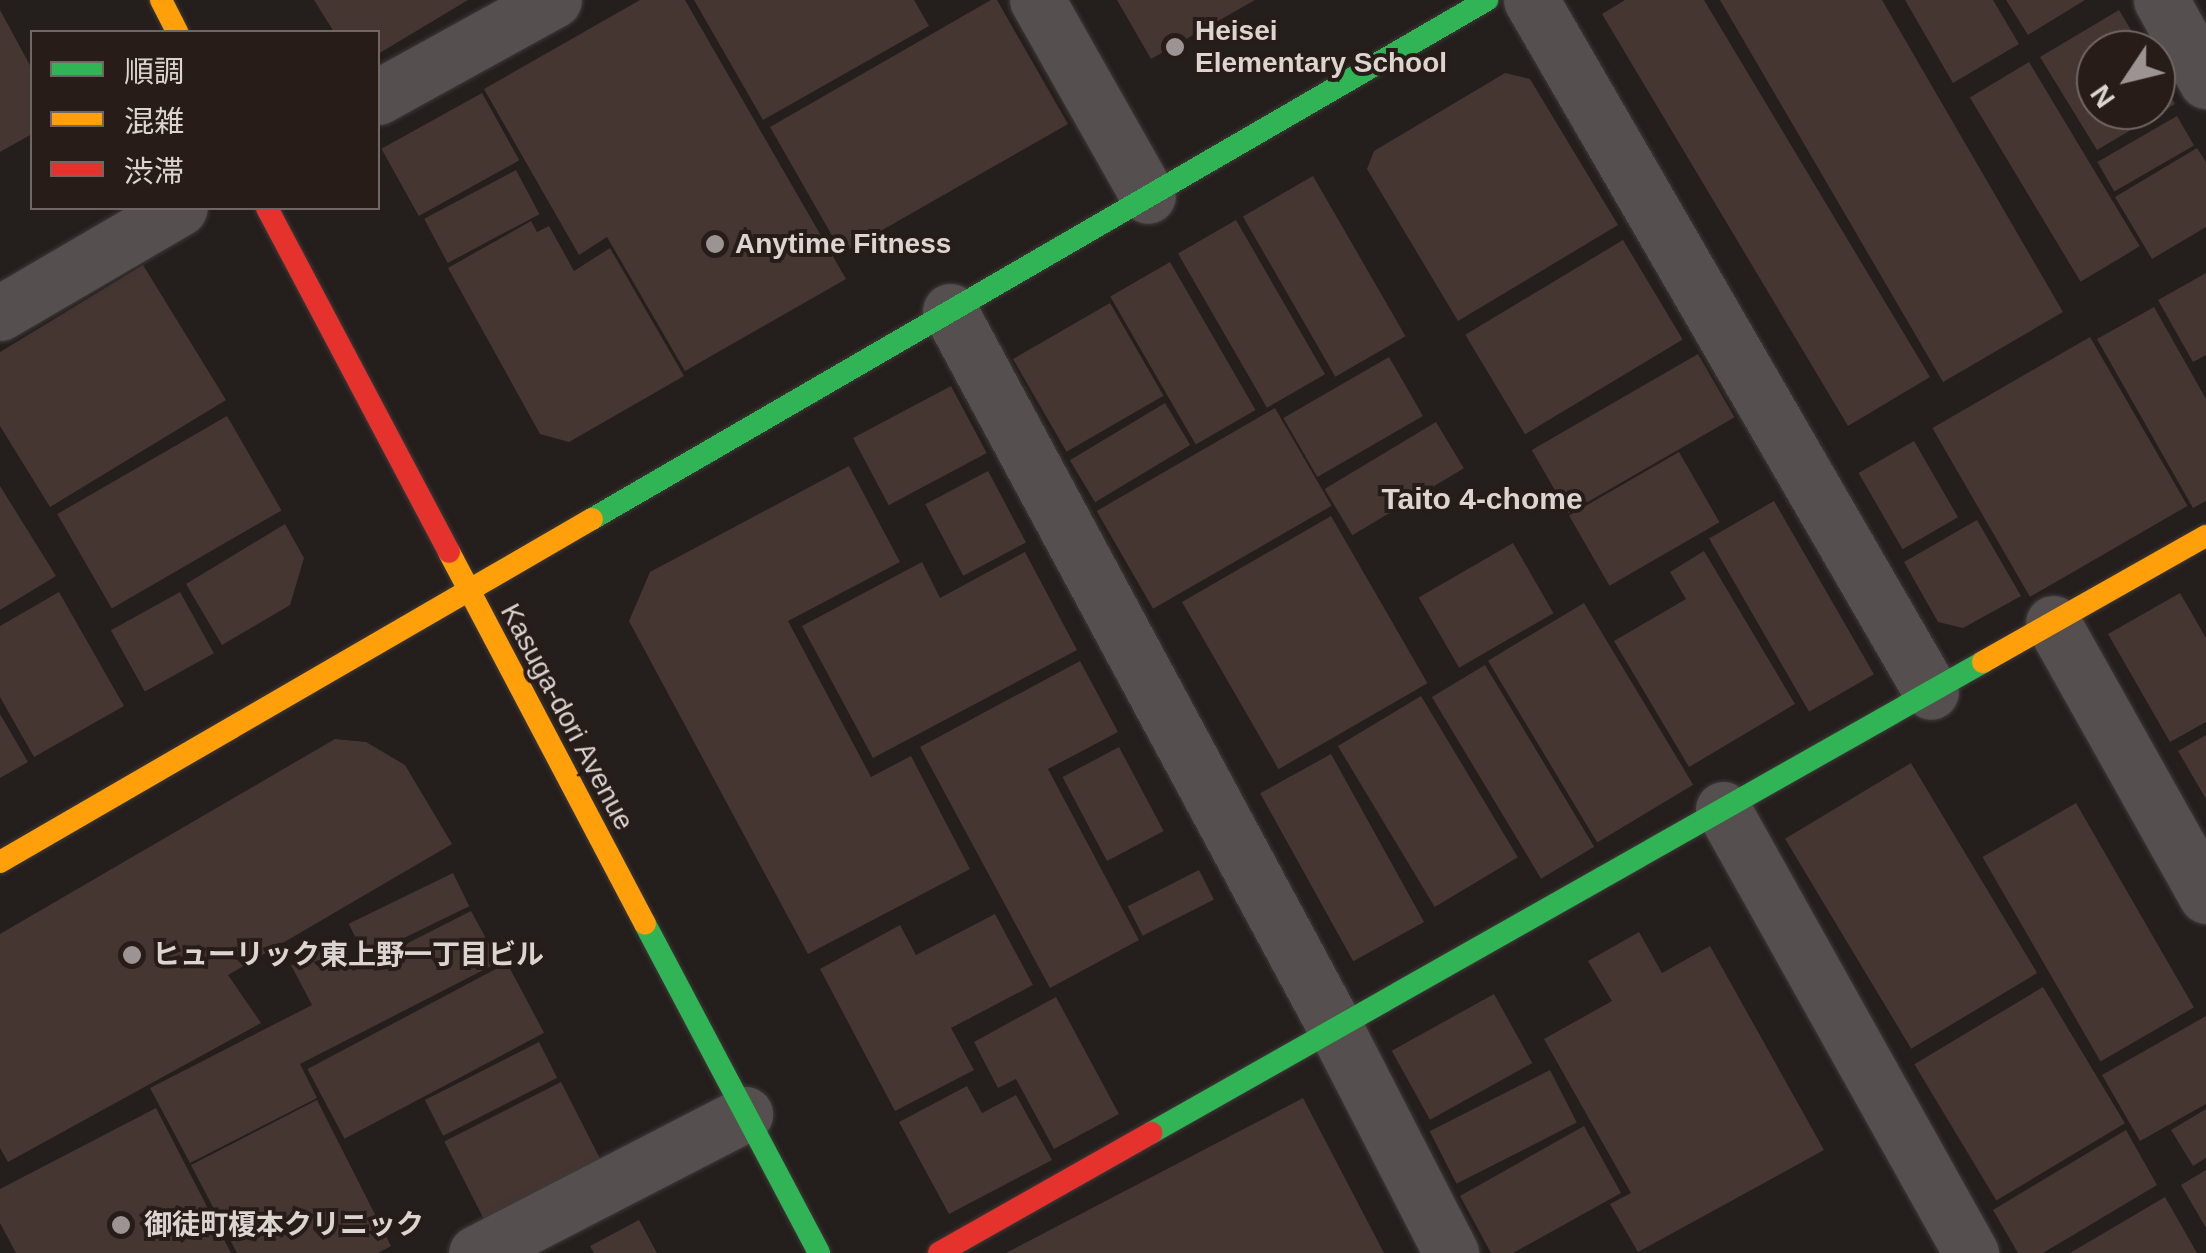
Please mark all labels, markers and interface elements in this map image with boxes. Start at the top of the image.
place label: Heisei Elementary School [1195,14,1447,80]
legend [30,30,380,210]
north arrow [2076,30,2176,130]
marker: Heisei Elementary School [1164,36,1186,58]
text: 順調 [124,55,184,88]
text: N [2084,79,2121,114]
text: 混雑 [124,105,184,138]
text: 渋滞 [124,155,184,188]
place label: Anytime Fitness [735,227,951,261]
marker: Anytime Fitness [704,233,726,255]
district label: Taito 4-chome [1381,481,1583,517]
street label: Kasuga-dori Avenue [493,597,641,837]
place label: ヒューリック東上野一丁目ビル [152,938,544,972]
marker: ヒューリック東上野一丁目ビル [121,944,143,966]
place label: 御徒町榎本クリニック [144,1208,424,1242]
marker: 御徒町榎本クリニック [108,1212,134,1238]

